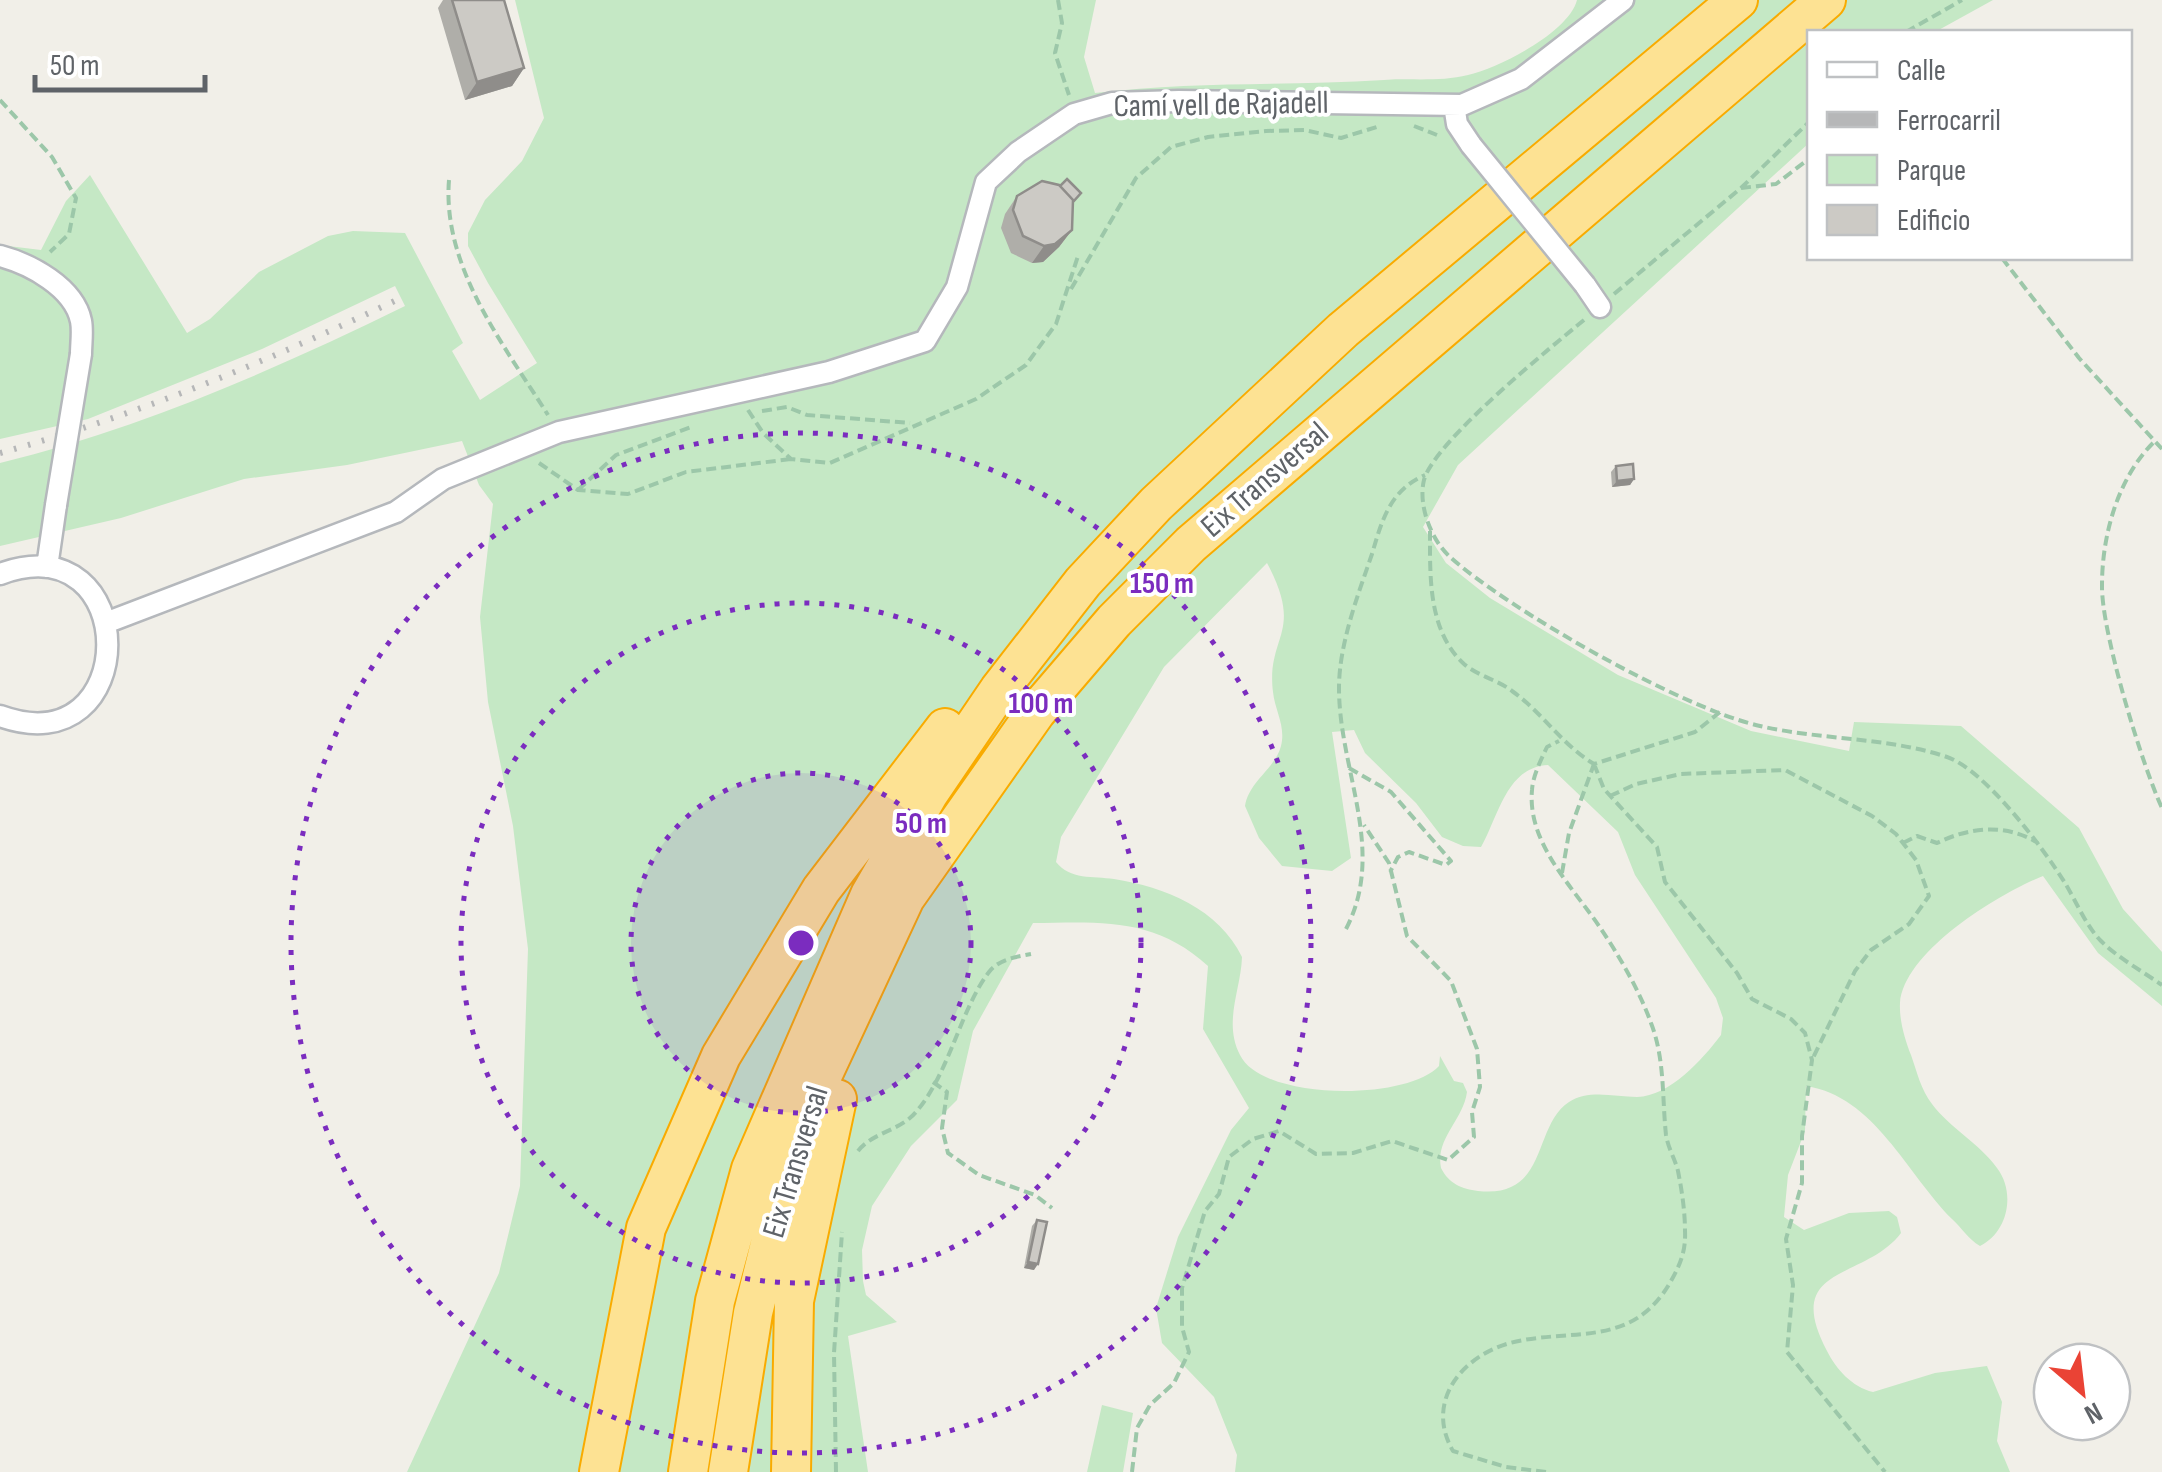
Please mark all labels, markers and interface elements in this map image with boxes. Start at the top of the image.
scale bar [35,30,205,92]
legend [1807,30,2132,260]
text: 50 m [50,48,99,84]
text: Calle [1897,53,1946,89]
street label: Camí vell de Rajadell [1113,84,1329,126]
text: Ferrocarril [1897,103,2001,139]
text: Parque [1897,153,1966,189]
text: Edificio [1897,203,1970,239]
street label: Eix Transversal [1193,414,1337,546]
text: 150 m [1130,566,1194,602]
text: 100 m [1009,686,1073,722]
text: 50 m [895,806,947,842]
centre of rings [783,925,819,961]
street label: Eix Transversal [755,1082,837,1242]
north arrow [2032,1342,2132,1442]
text: N [2079,1395,2107,1431]

